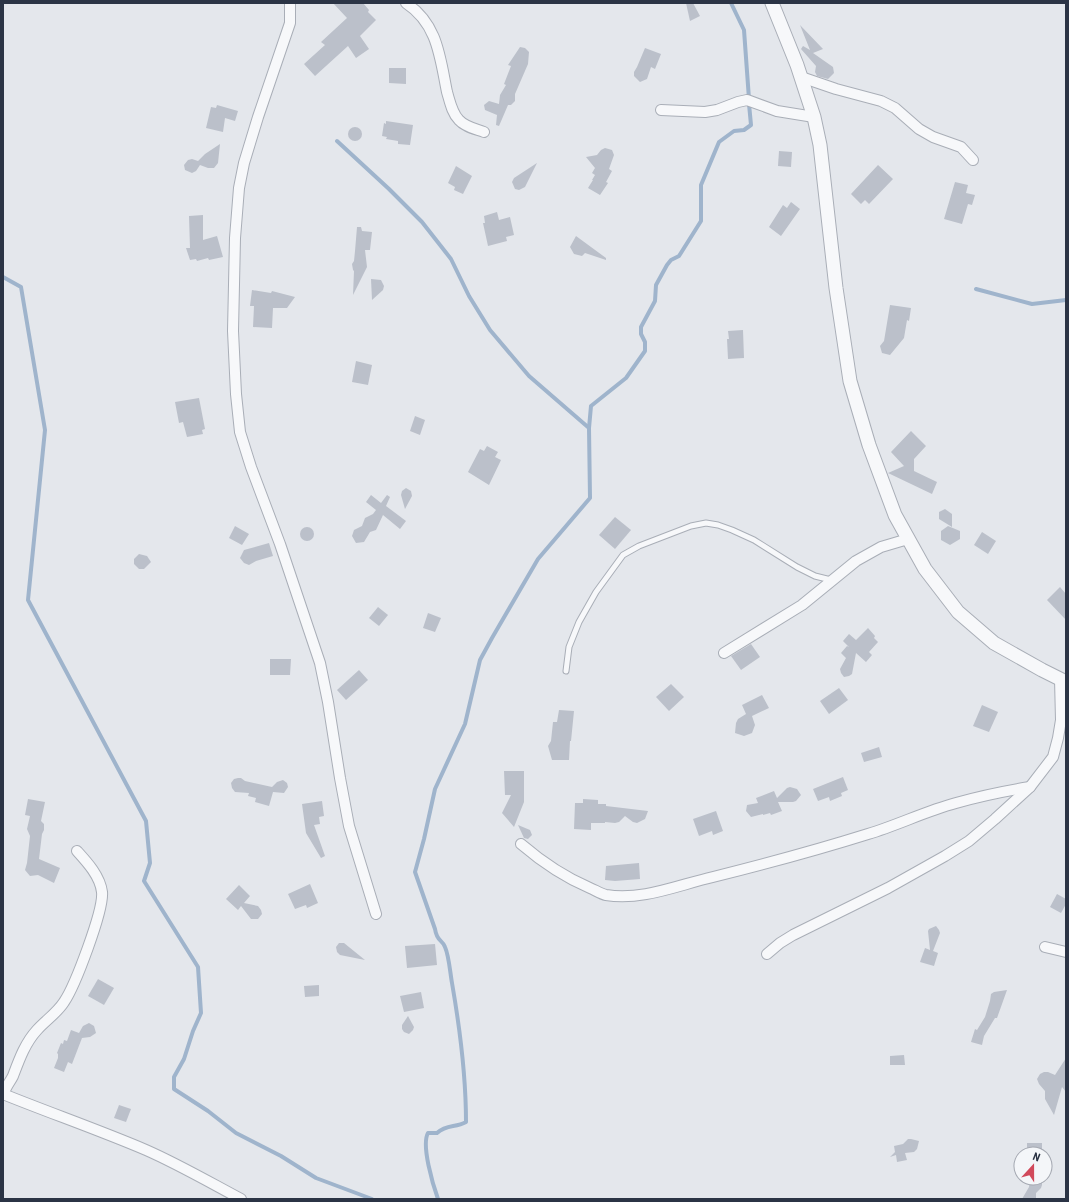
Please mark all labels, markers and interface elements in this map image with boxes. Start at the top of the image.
north arrow [1013,1146,1053,1186]
text: N [1031,1150,1042,1164]

